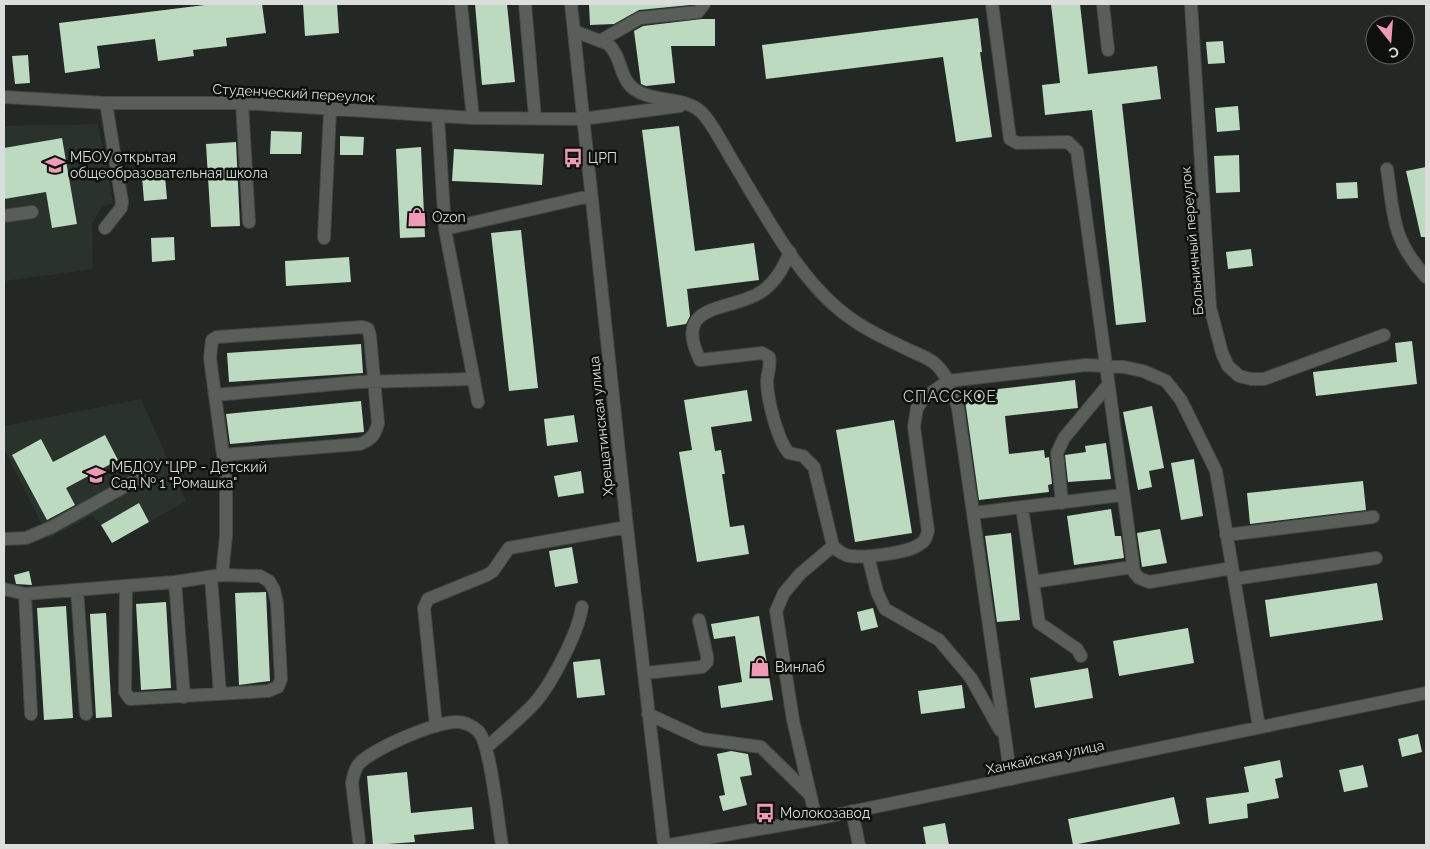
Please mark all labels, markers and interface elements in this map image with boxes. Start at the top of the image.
north arrow [1365,15,1415,65]
text: С [1386,43,1401,62]
street label: Студенческий переулок [212,81,376,105]
bus stop icon: ЦРП [562,147,584,169]
place label: МБОУ открытая общеобразовательная школа [70,149,268,181]
place label: ЦРП [588,150,617,166]
school or university icon: МБОУ открытая общеобразовательная школа [44,154,66,176]
street label: Больничный переулок [1178,166,1206,316]
shop icon: Ozon [406,206,428,228]
place label: Ozon [432,209,466,225]
street label: Хрещатинская улица [586,355,616,497]
district label: СПАССКОЕ [903,387,997,406]
place label: МБДОУ "ЦРР - Детский Сад № 1 "Ромашка" [111,459,267,491]
school or university icon: МБДОУ "ЦРР - Детский Сад № 1 "Ромашка" [85,464,107,486]
shop icon: Винлаб [749,656,771,678]
place label: Винлаб [775,659,825,675]
street label: Ханкайская улица [984,737,1106,777]
bus stop icon: Молокозавод [754,802,776,824]
place label: Молокозавод [780,805,870,821]

